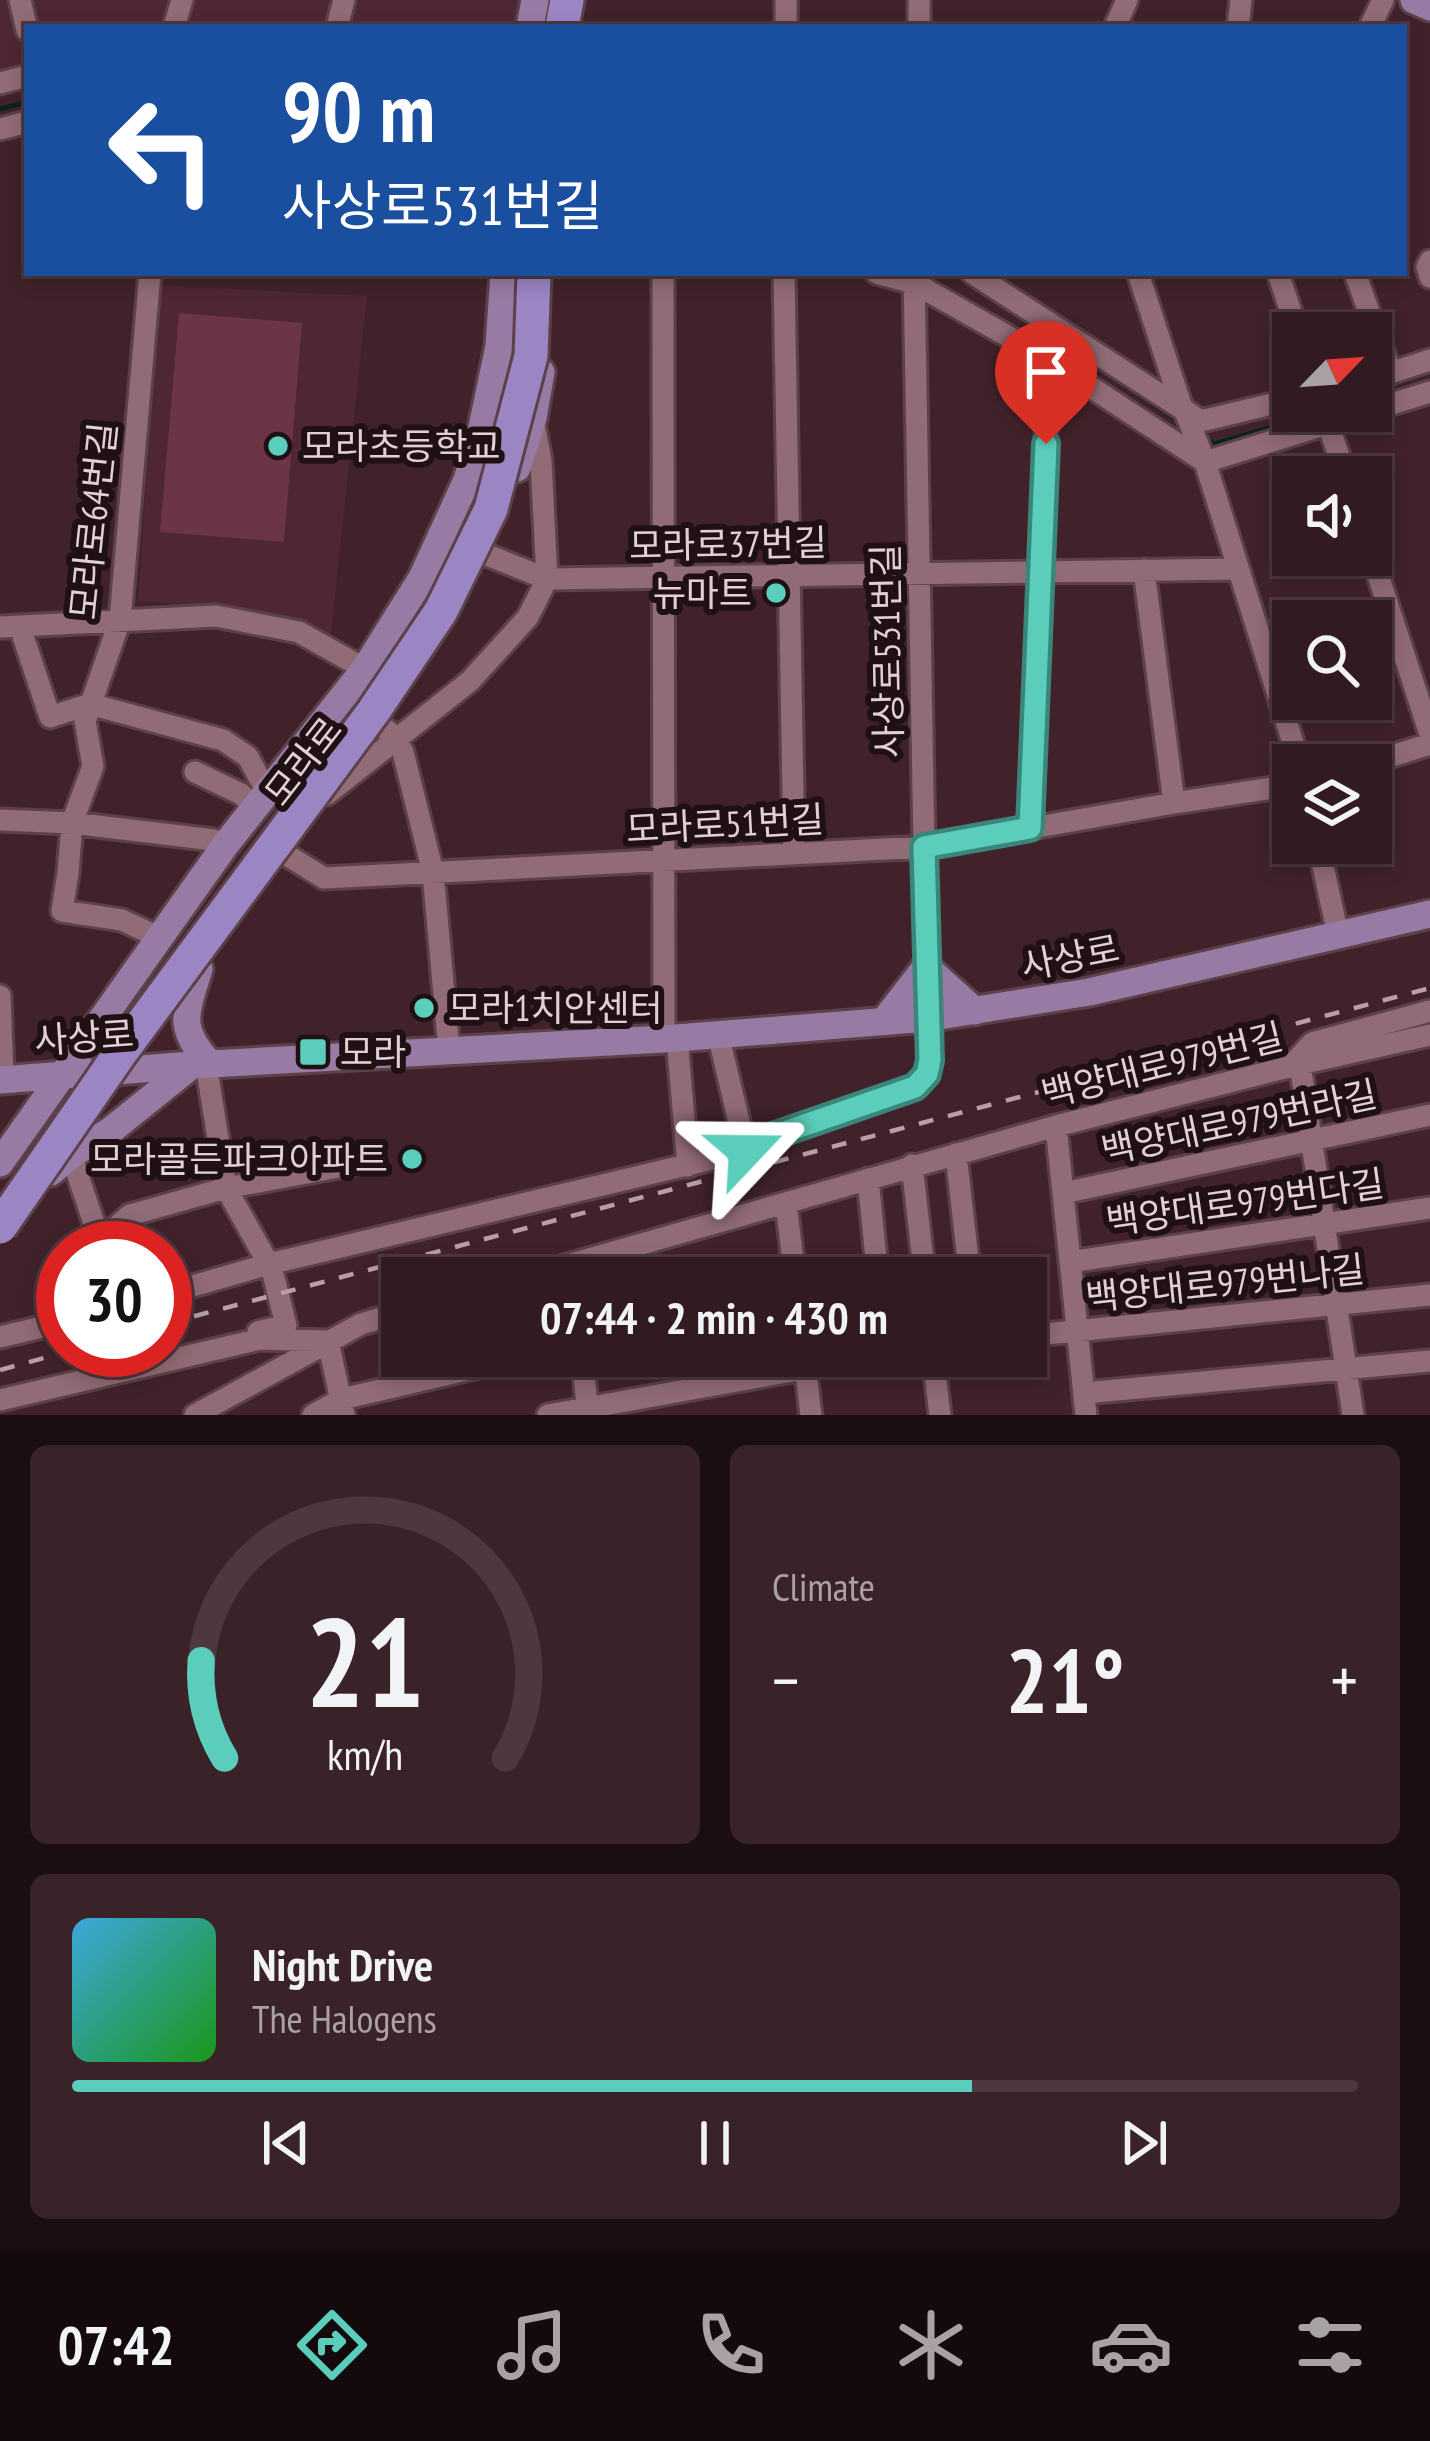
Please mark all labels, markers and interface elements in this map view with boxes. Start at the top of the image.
text: 90 m [282,56,435,165]
icon: left [84,72,240,228]
text: 사상로531번길 [282,170,603,240]
north arrow [1272,312,1392,432]
map controls [1272,312,1392,864]
pin [995,321,1097,444]
icon: arrive [1013,339,1079,405]
street label: 모라로64번길 [59,420,126,622]
place label: 모라초등학교 [302,422,501,469]
marker: 모라초등학교 [265,433,291,459]
button: sound [1272,456,1392,576]
street label: 모라로37번길 [629,518,827,569]
street label: 사상로531번길 [861,544,912,759]
place label: 뉴마트 [653,569,752,616]
marker: 뉴마트 [763,580,789,606]
button: search [1272,600,1392,720]
street label: 모라로 [253,707,352,814]
button: layers [1272,744,1392,864]
street label: 모라로51번길 [625,795,825,852]
street label: 사상로 [1017,924,1123,989]
place label: 모라1치안센터 [448,984,663,1031]
marker: 모라1치안센터 [411,995,437,1021]
street label: 사상로 [33,1010,135,1063]
street label: 백양대로979번길 [1036,1012,1288,1117]
place label: 모라 [340,1028,406,1075]
marker: 모라 [297,1036,329,1068]
street label: 백양대로979번라길 [1097,1069,1381,1174]
position arrow [683,1088,809,1214]
place label: 모라골든파크아파트 [90,1135,388,1182]
marker: 모라골든파크아파트 [399,1146,425,1172]
street label: 백양대로979번다길 [1103,1159,1387,1244]
speed limit sign: 30 [36,1221,192,1377]
street label: 백양대로979번나길 [1083,1244,1367,1321]
text: 07:44 · 2 min · 430 m [540,1288,888,1346]
text: Climate [772,1561,875,1612]
text: 21 [305,1580,425,1741]
text: 21° [1006,1621,1124,1738]
text: − [772,1637,799,1722]
text: + [1331,1637,1358,1722]
text: km/h [327,1725,403,1781]
text: Night Drive [252,1935,433,1993]
text: The Halogens [252,1993,437,2044]
icon: previous [253,2110,319,2176]
icon: pause [682,2110,748,2176]
icon: next [1111,2110,1177,2176]
icon: directions [290,2303,374,2387]
icon: music [490,2303,574,2387]
icon: phone [689,2303,773,2387]
icon: climate [889,2303,973,2387]
icon: car [1089,2303,1173,2387]
icon: filters [1288,2303,1372,2387]
text: 07:42 [58,2310,175,2380]

